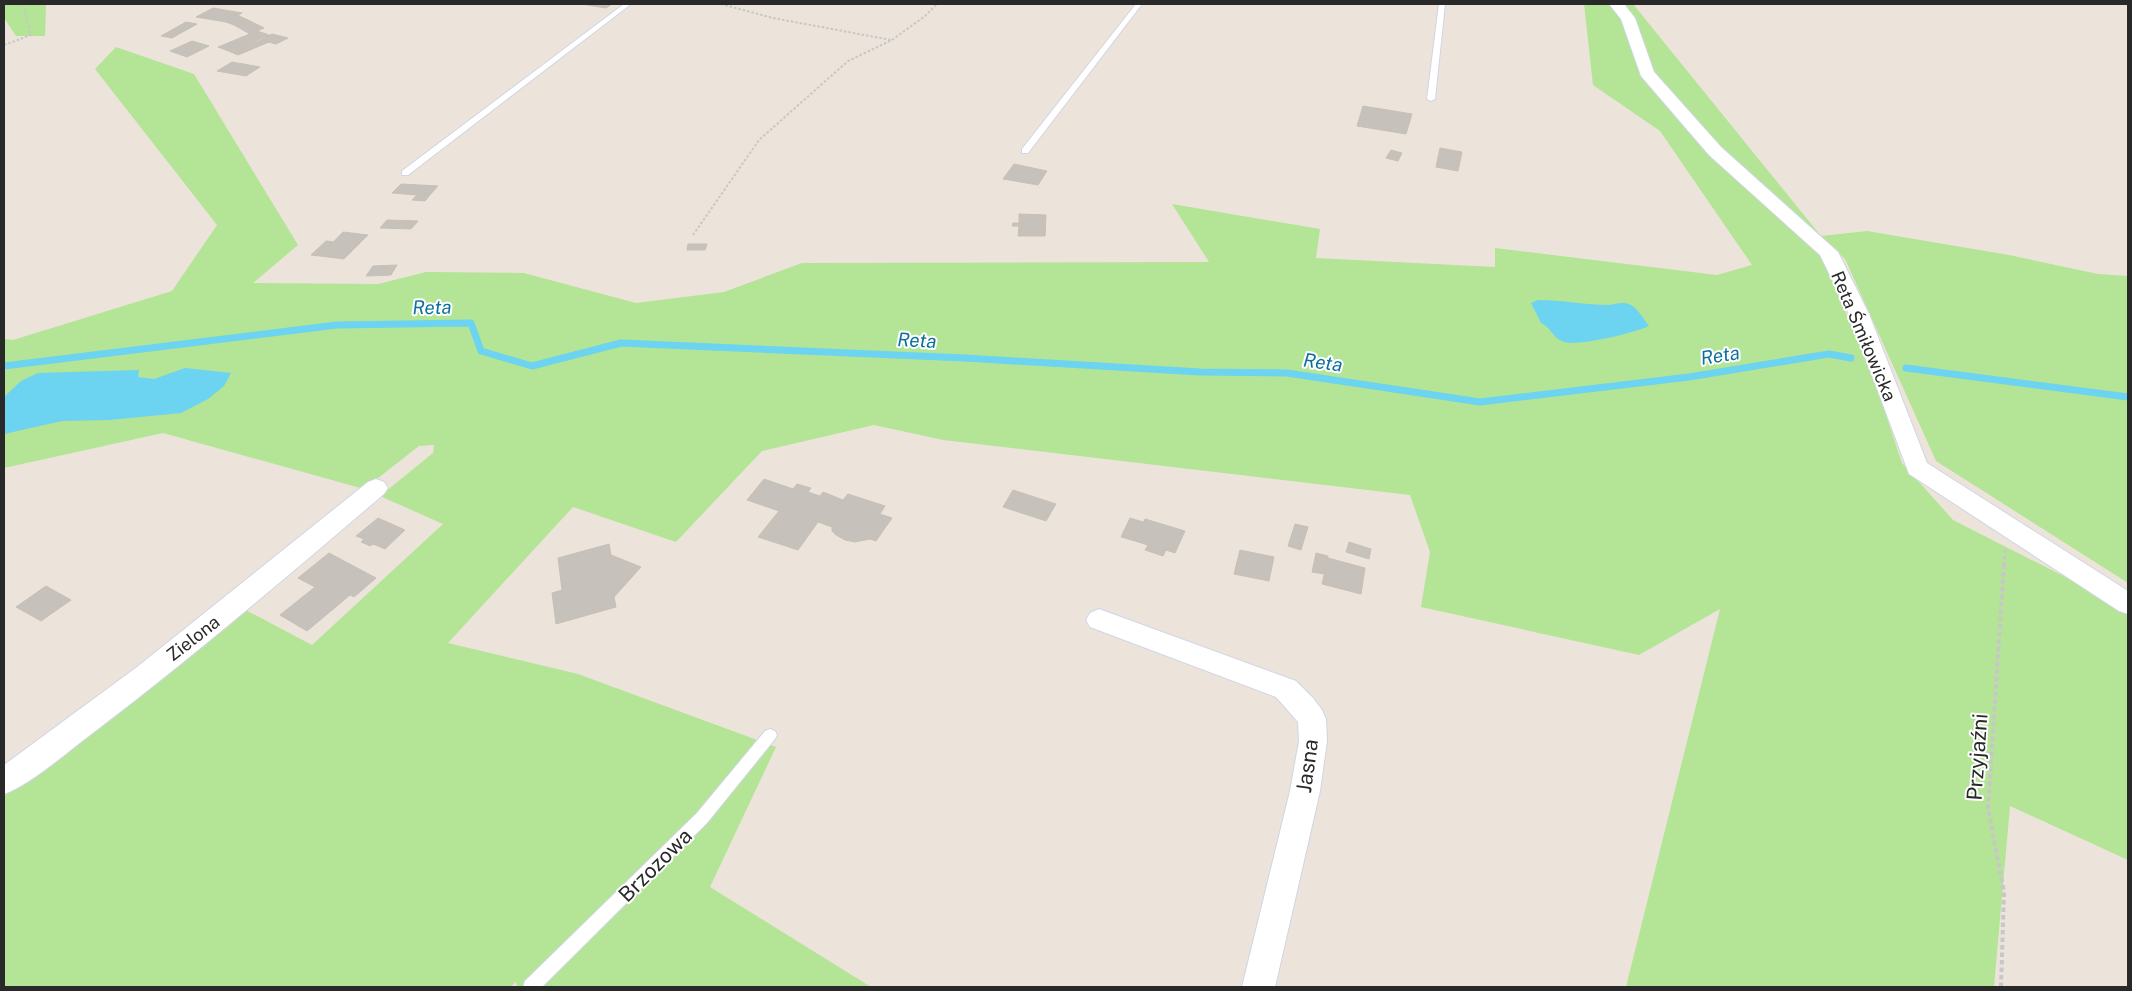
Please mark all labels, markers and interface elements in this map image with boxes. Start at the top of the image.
street label: Reta Śmiłowicka [1827,268,1902,404]
water label: Reta [412,296,452,318]
water label: Reta [897,328,937,352]
water label: Reta [1699,341,1741,369]
water label: Reta [1302,348,1344,376]
street label: Zielona [162,611,224,665]
street label: Przyjaźni [1961,713,1993,801]
street label: Jasna [1291,738,1323,794]
street label: Brzozowa [613,823,697,907]

